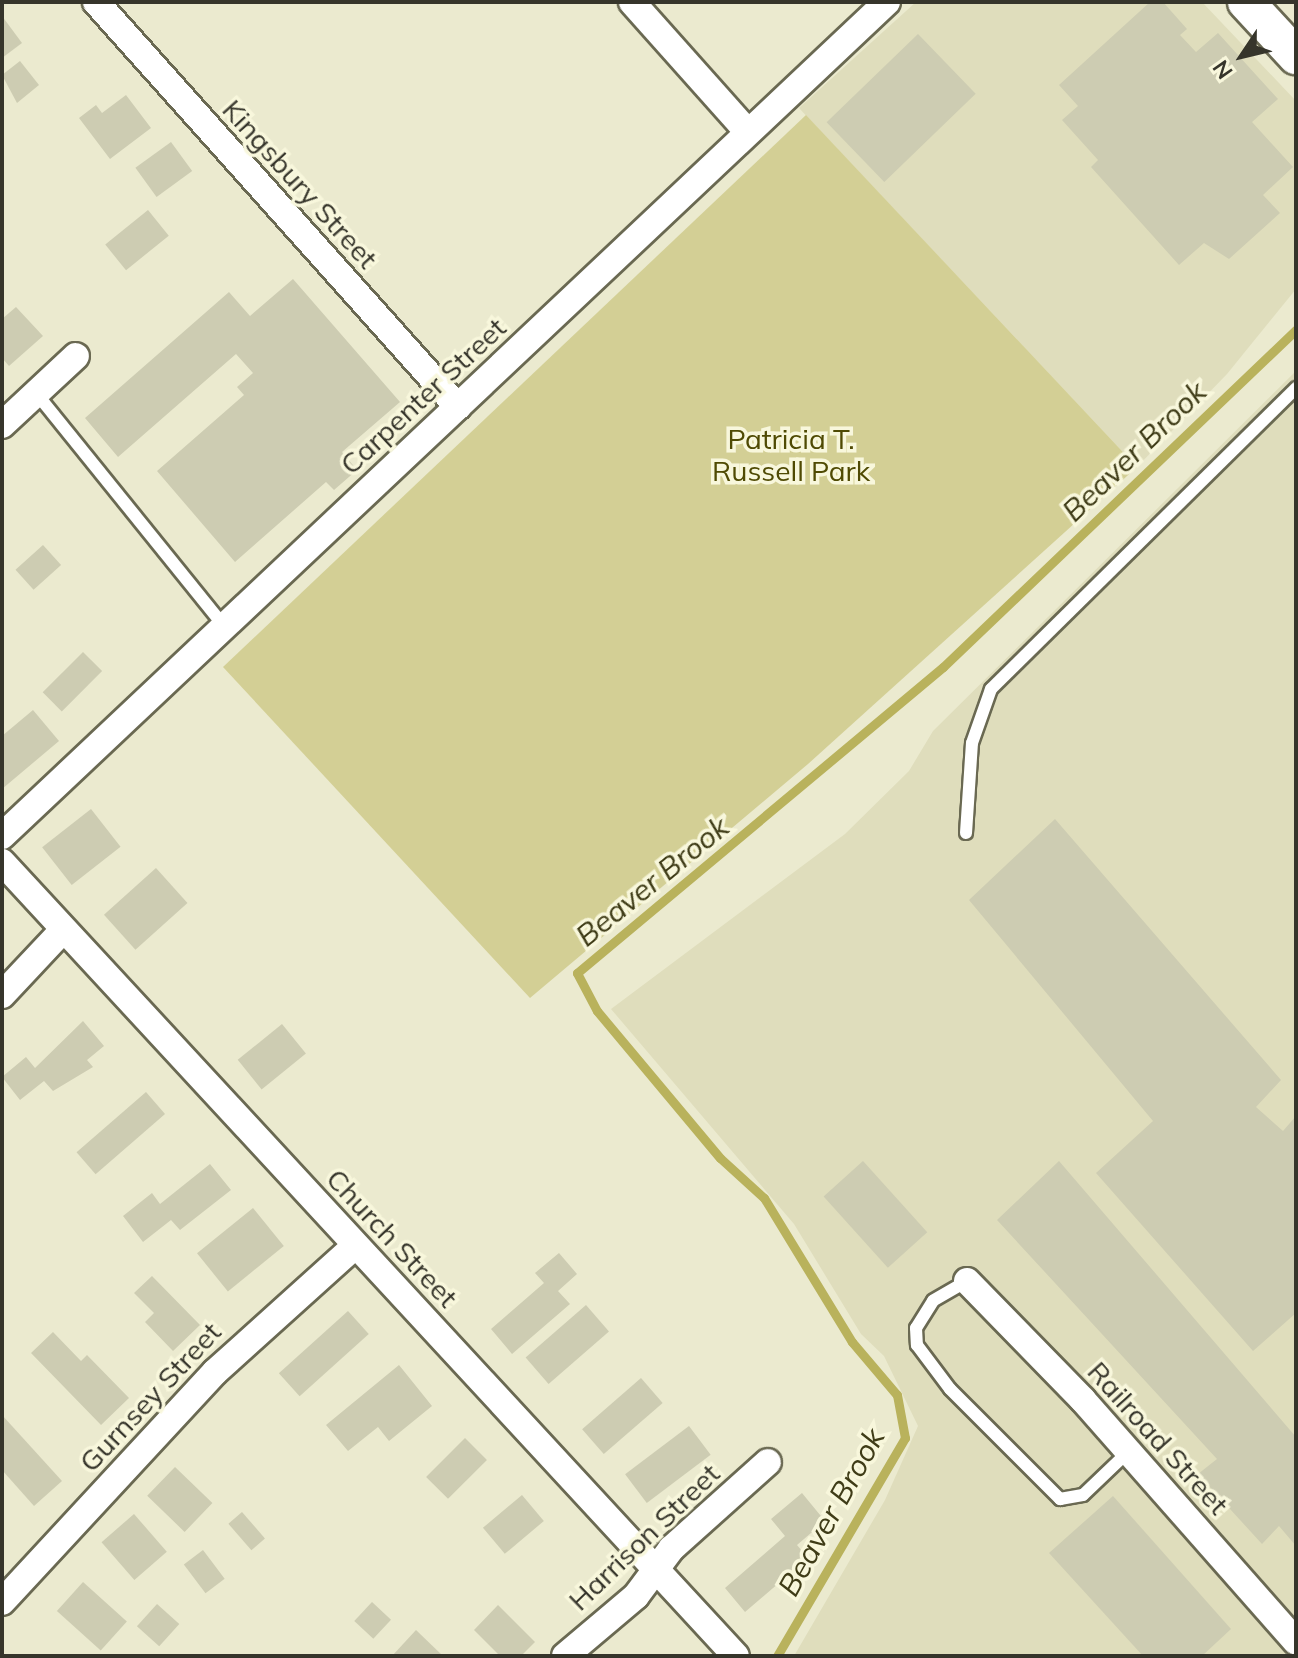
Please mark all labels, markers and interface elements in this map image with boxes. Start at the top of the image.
north arrow [1202,16,1282,96]
text: N [1206,55,1239,85]
street label: Kingsbury Street [216,93,384,275]
street label: Carpenter Street [333,311,513,481]
water label: Beaver Brook [1055,373,1213,529]
park label: Patricia T. Russell Park [712,422,870,488]
water label: Beaver Brook [568,808,736,954]
street label: Church Street [319,1162,465,1314]
street label: Gurnsey Street [72,1315,228,1479]
street label: Railroad Street [1081,1355,1235,1521]
water label: Beaver Brook [770,1422,892,1602]
street label: Harrison Street [562,1457,726,1617]

